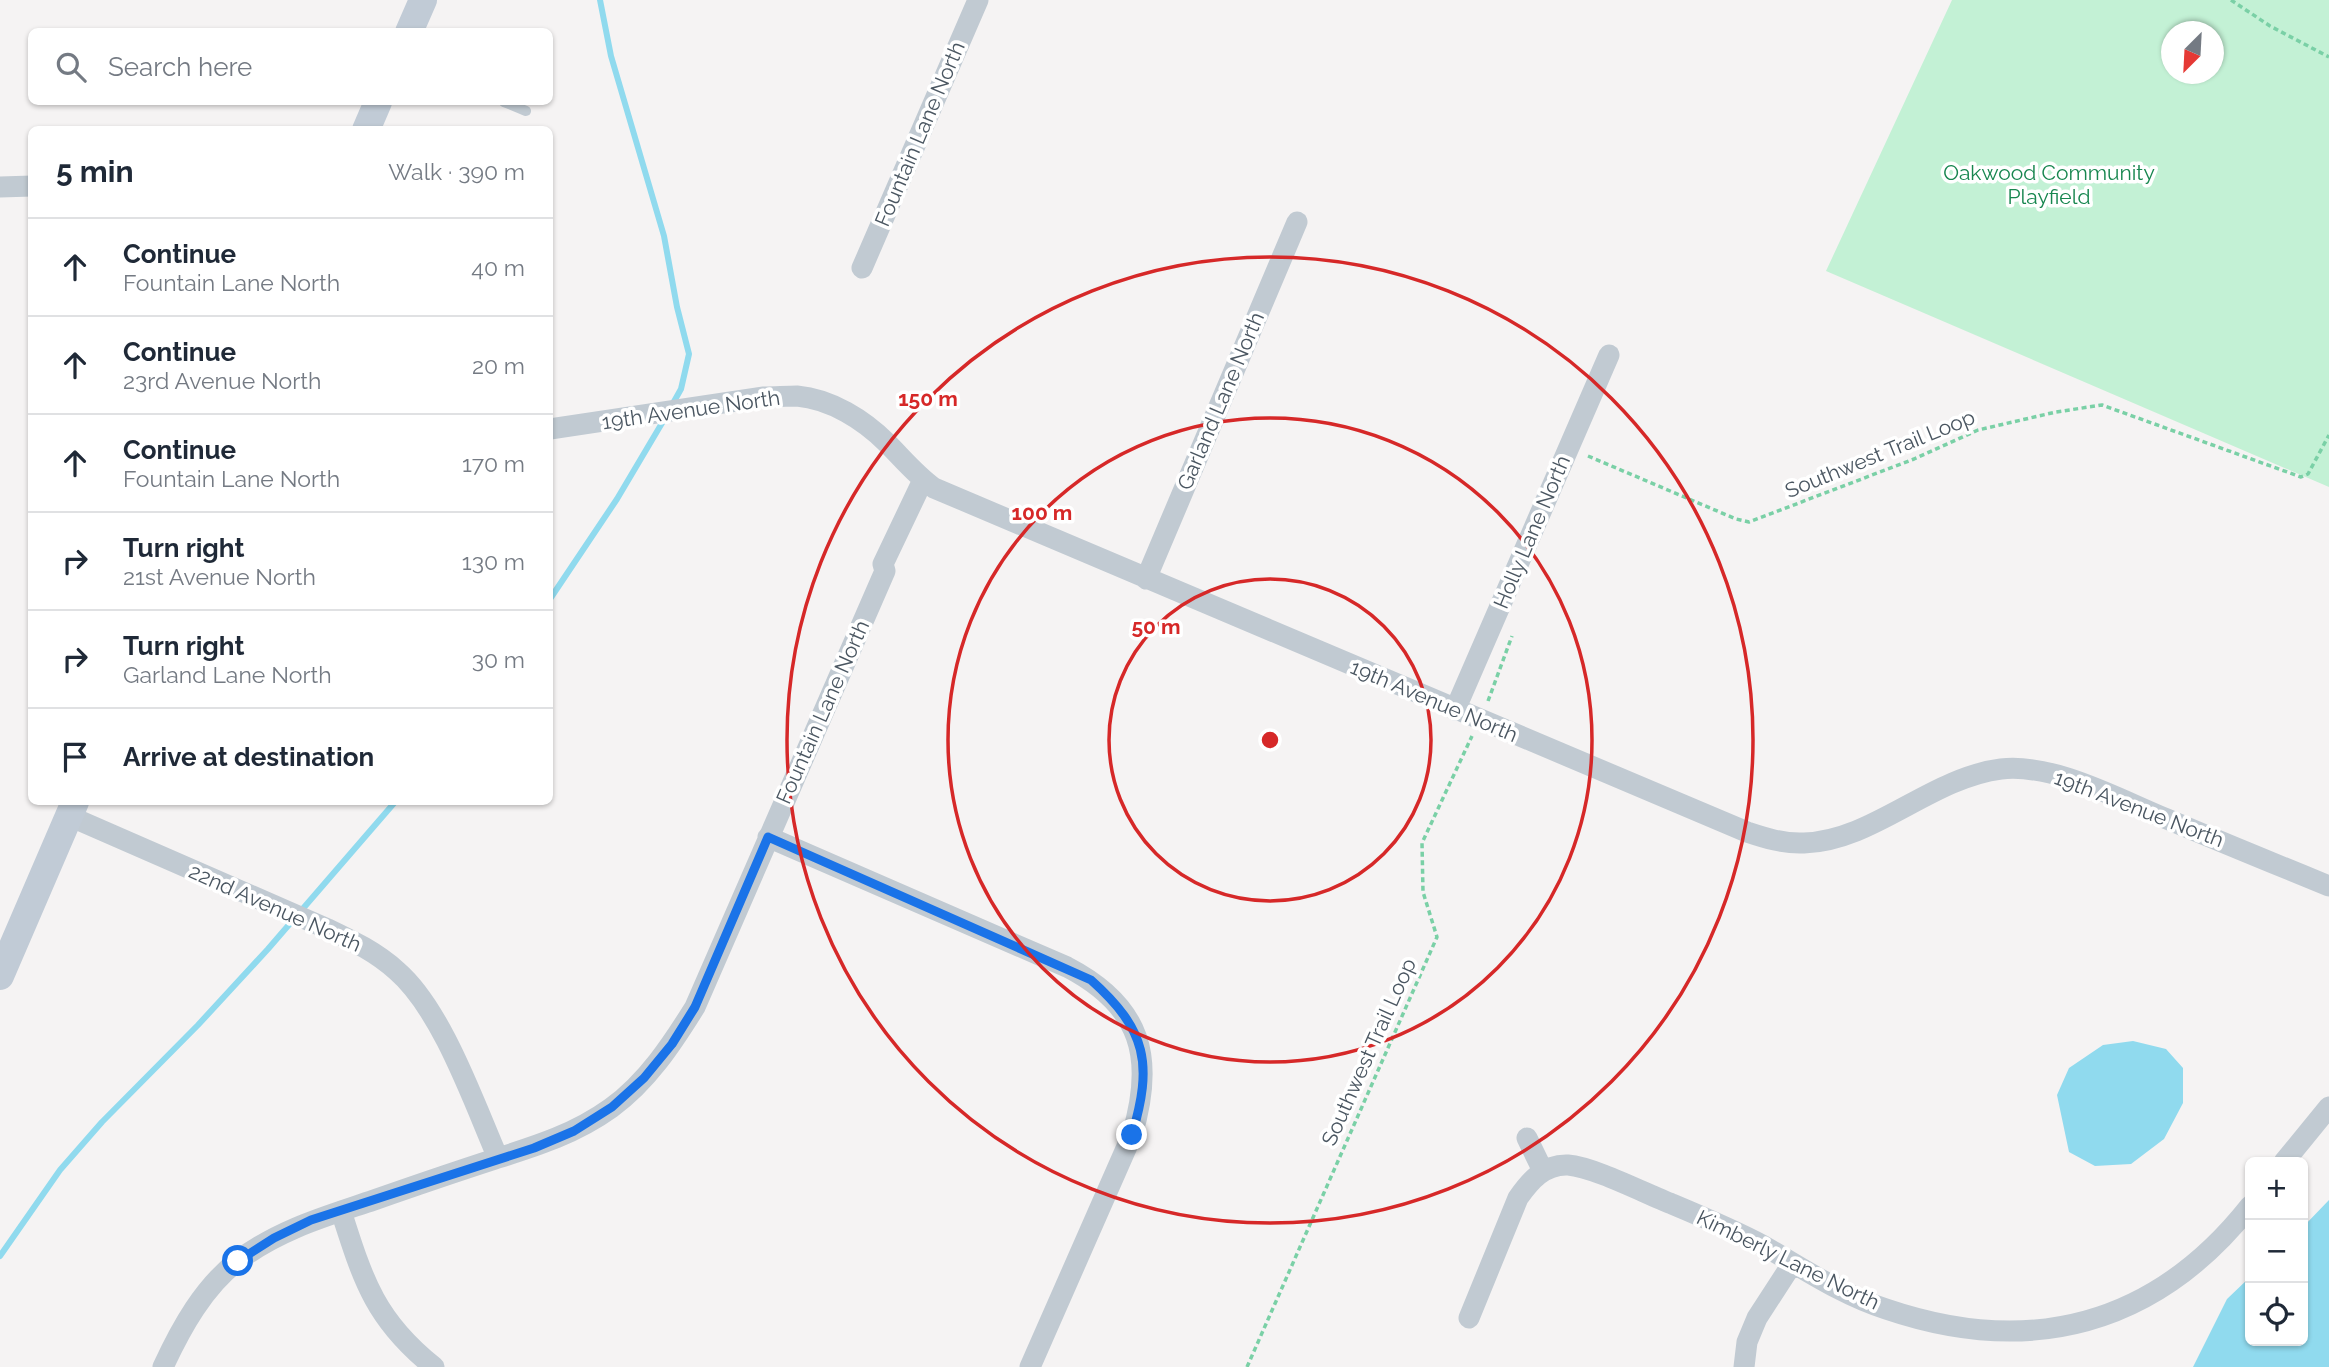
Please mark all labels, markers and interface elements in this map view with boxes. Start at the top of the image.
north arrow [2161,21,2224,84]
search box [28,28,553,105]
street label: Fountain Lane North [869,38,970,230]
icon: search [52,48,90,86]
text: Search here [108,52,252,82]
text: 5 min [56,154,134,189]
text: Walk · 390 m [388,158,525,185]
park label: Oakwood Community Playfield [1943,160,2155,209]
text: Continue [123,239,236,269]
icon: ahead [56,248,94,286]
text: 40 m [471,254,525,281]
text: Fountain Lane North [123,269,340,296]
street label: Garland Lane North [1172,308,1269,493]
text: Continue [123,337,236,367]
icon: ahead [56,346,94,384]
text: 20 m [472,352,525,379]
text: 23rd Avenue North [123,367,321,394]
street label: 19th Avenue North [600,385,782,434]
text: 150 m [898,386,958,411]
street label: Southwest Trail Loop [1781,404,1978,503]
text: Continue [123,435,236,465]
icon: ahead [56,444,94,482]
text: 170 m [462,450,525,477]
street label: Holly Lane North [1488,452,1575,612]
text: Fountain Lane North [123,465,340,492]
text: 100 m [1012,500,1072,525]
text: Turn right [123,533,244,563]
icon: right [56,542,94,580]
text: 130 m [462,548,525,575]
text: 21st Avenue North [123,563,316,590]
text: 50 m [1131,614,1181,639]
street label: Fountain Lane North [771,616,874,807]
text: Turn right [123,631,244,661]
icon: right [56,640,94,678]
text: 30 m [472,646,525,673]
street label: 19th Avenue North [1347,654,1522,747]
text: Garland Lane North [123,661,332,688]
centre of rings [1258,728,1282,752]
icon: arrive [56,738,94,776]
text: Arrive at destination [123,742,374,772]
street label: 19th Avenue North [2051,765,2227,852]
street label: 22nd Avenue North [185,858,365,957]
street label: Southwest Trail Loop [1316,954,1421,1149]
route end [1116,1119,1147,1150]
map controls [2245,1157,2308,1346]
button: + [2245,1157,2308,1220]
street label: Kimberly Lane North [1693,1204,1884,1315]
button: − [2245,1220,2308,1283]
route start [222,1245,253,1276]
button: locate [2245,1283,2308,1346]

